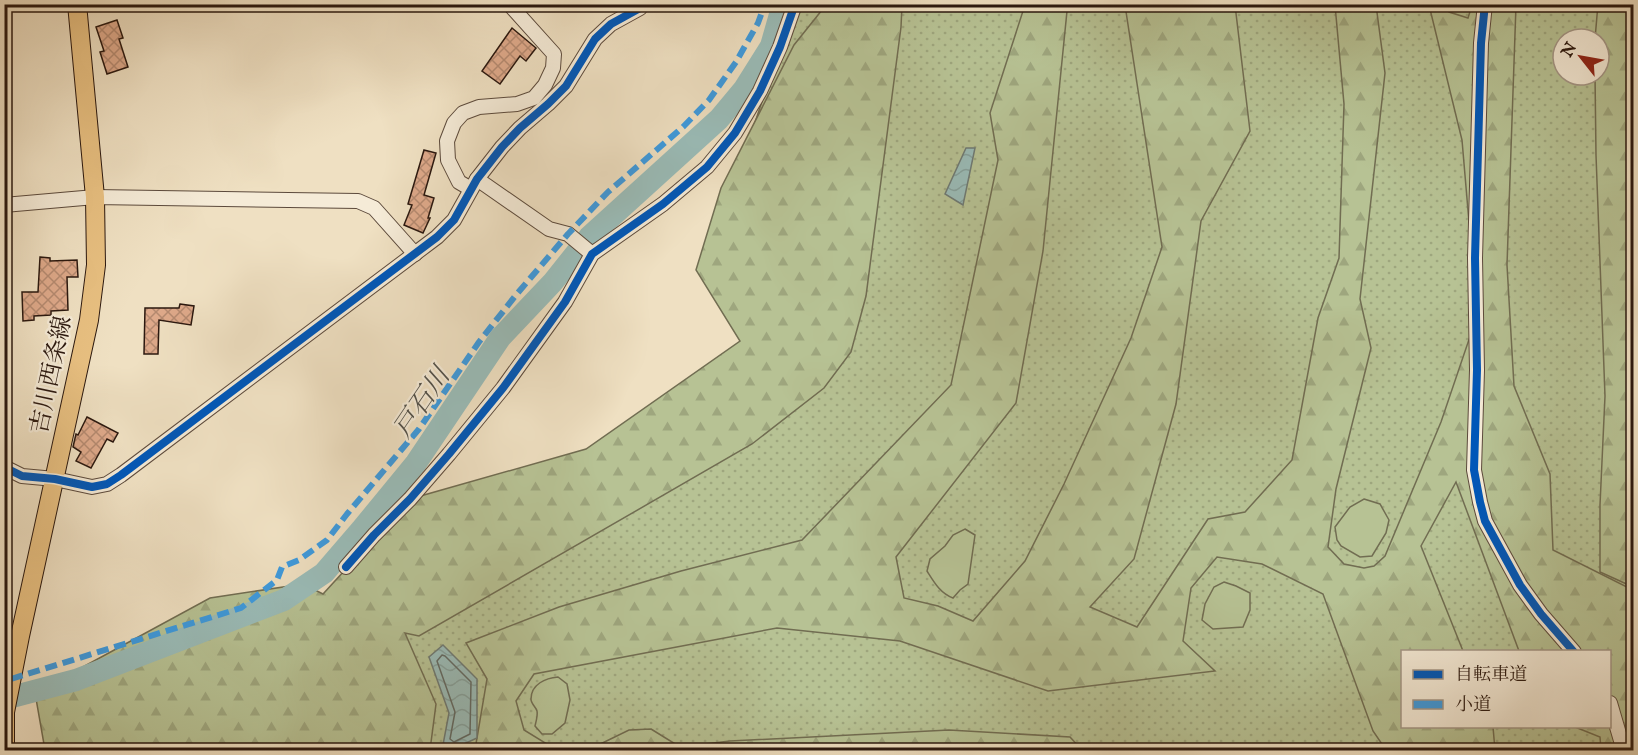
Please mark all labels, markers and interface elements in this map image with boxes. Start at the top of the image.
north arrow [1551,27,1611,87]
text: N [1557,39,1582,62]
street label: 吉川西条線 [24,313,80,437]
water label: 戸石川 [387,359,459,445]
legend [1401,650,1611,728]
text: 自転車道 [1455,664,1527,687]
text: 小道 [1455,694,1491,717]

